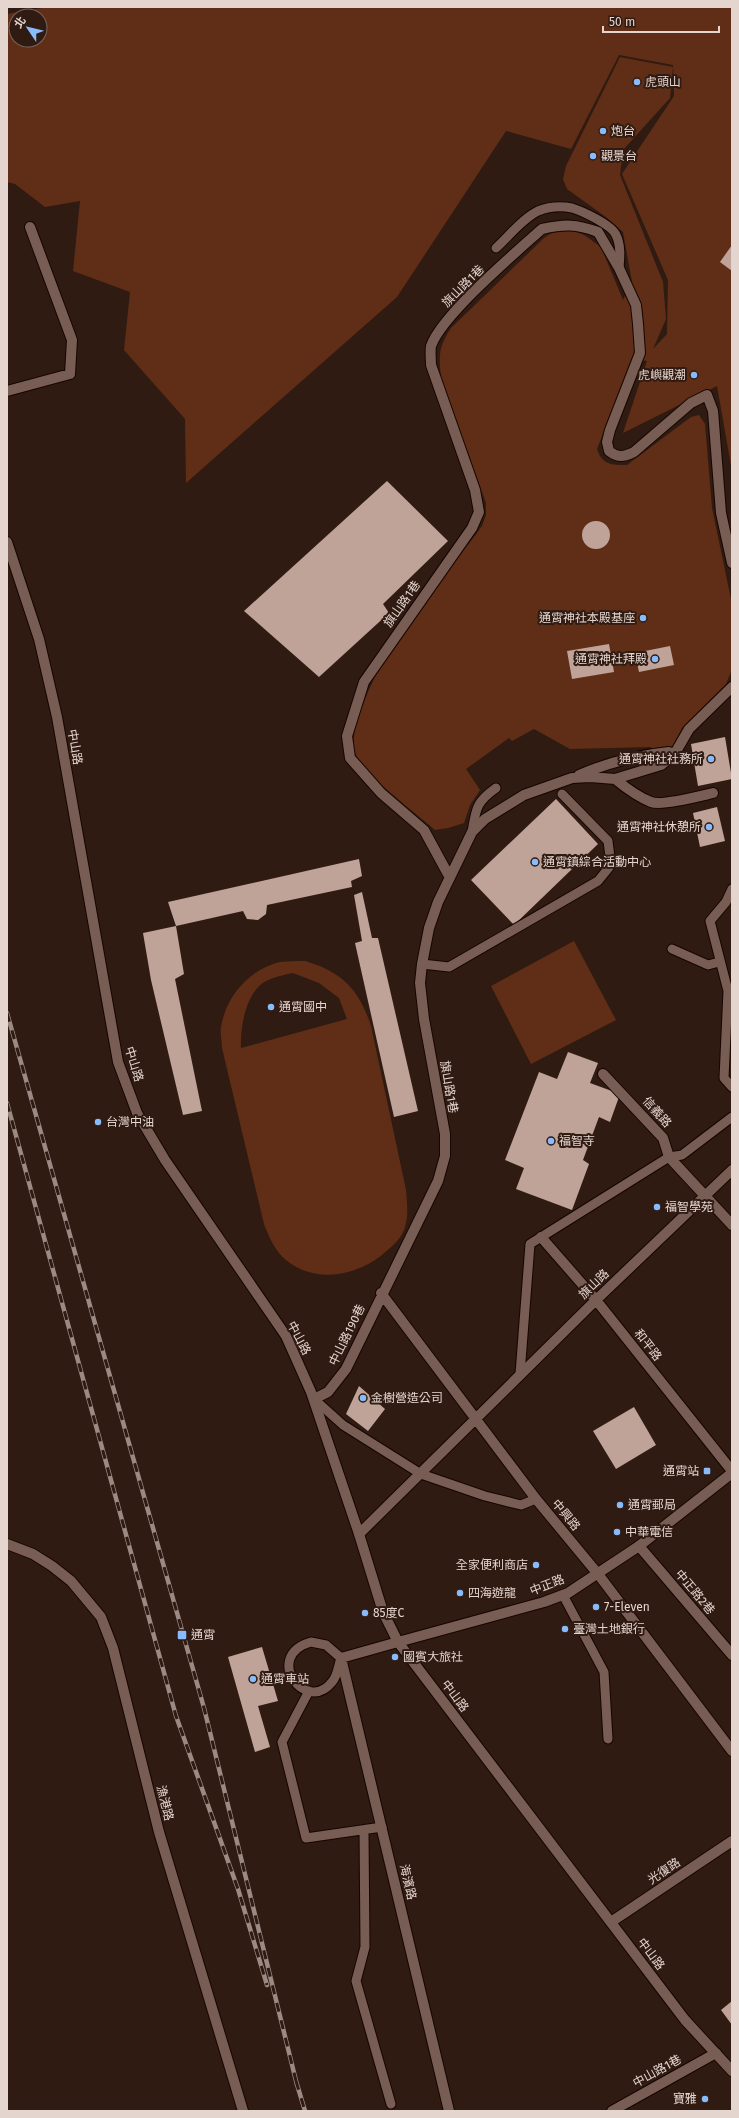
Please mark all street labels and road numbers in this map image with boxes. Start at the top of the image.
street label: 旗山路1巷 [439,262,487,310]
street label: 旗山路1巷 [381,578,423,630]
street label: 中山路 [65,728,85,766]
street label: 中山路 [122,1045,146,1083]
street label: 旗山路1巷 [437,1060,461,1114]
street label: 信義路 [640,1094,674,1130]
street label: 旗山路 [576,1266,612,1302]
street label: 中山路190巷 [326,1302,368,1368]
street label: 中山路 [284,1319,314,1357]
street label: 和平路 [631,1327,665,1363]
street label: 中興路 [549,1497,583,1533]
street label: 中正路2巷 [672,1567,718,1617]
street label: 中正路 [528,1572,566,1598]
street label: 中山路 [439,1677,471,1715]
street label: 漁港路 [154,1784,176,1822]
street label: 光復路 [645,1855,683,1887]
street label: 海濱路 [397,1863,419,1901]
street label: 中山路 [635,1935,667,1973]
street label: 中山路1巷 [630,2052,684,2090]

